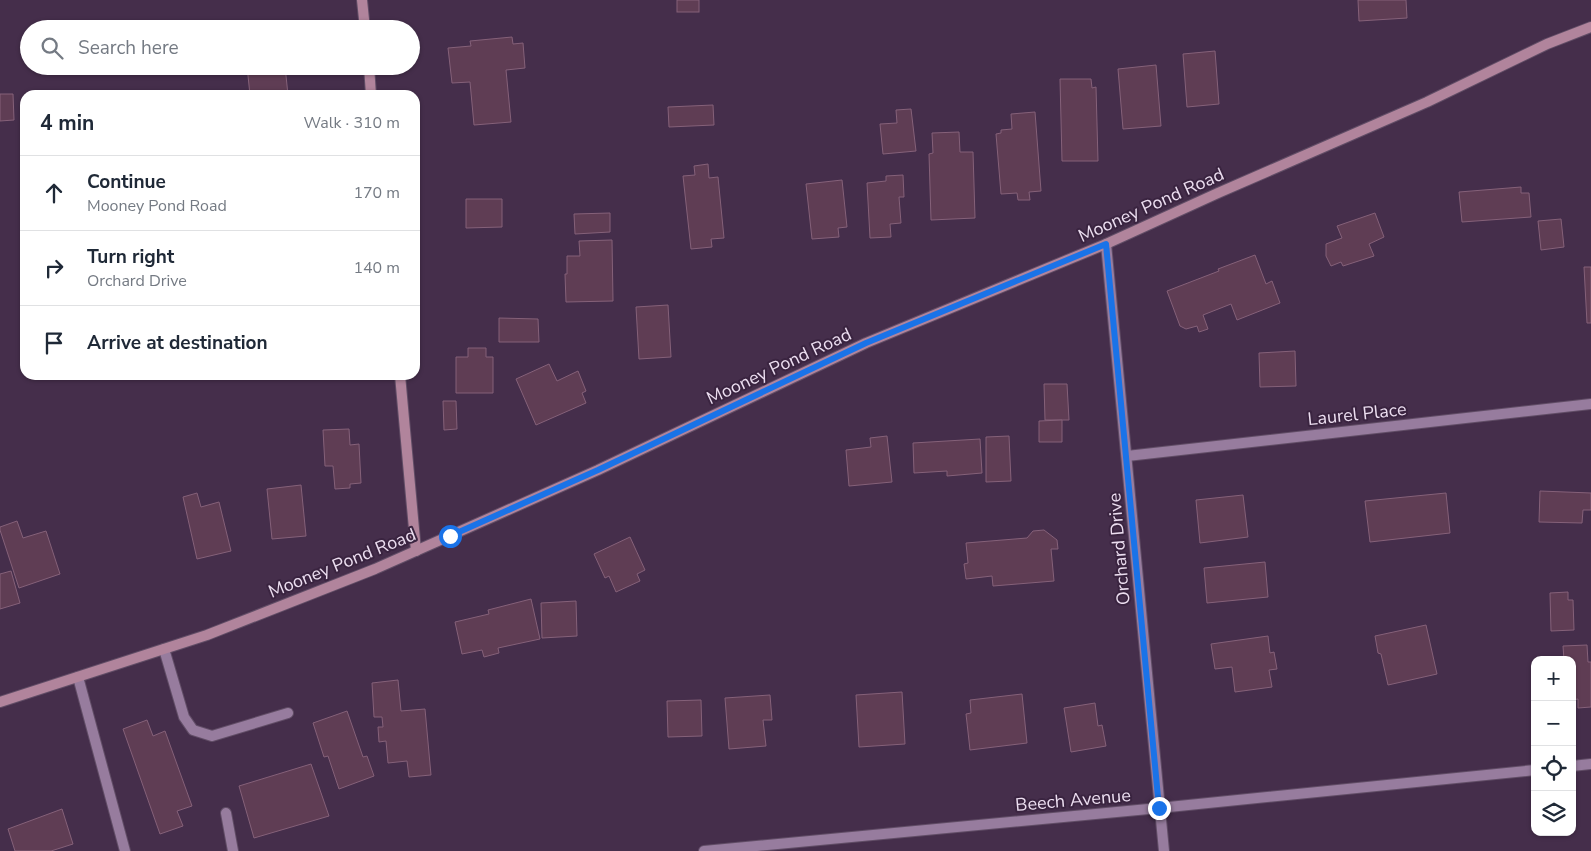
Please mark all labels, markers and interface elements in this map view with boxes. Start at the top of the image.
search box [20,20,420,75]
icon: search [38,34,66,62]
text: Search here [78,35,179,61]
text: 4 min [40,109,94,137]
text: Walk · 310 m [304,112,400,134]
street label: Mooney Pond Road [1074,162,1228,248]
text: Continue [87,169,166,195]
icon: ahead [40,179,68,207]
text: 170 m [353,182,400,204]
text: Mooney Pond Road [87,195,227,217]
text: Turn right [87,244,174,270]
icon: right [40,254,68,282]
text: 140 m [353,257,400,279]
text: Orchard Drive [87,270,187,292]
street label: Mooney Pond Road [703,322,855,410]
icon: arrive [40,329,68,357]
text: Arrive at destination [87,330,268,356]
street label: Laurel Place [1306,397,1408,431]
street label: Orchard Drive [1102,492,1136,606]
street label: Mooney Pond Road [265,522,419,604]
route start [439,525,462,548]
map controls [1531,656,1576,836]
button: + [1531,656,1576,701]
button: − [1531,701,1576,746]
button: locate [1531,746,1576,791]
street label: Beech Avenue [1014,783,1132,817]
button: layers [1531,791,1576,836]
route end [1148,797,1171,820]

